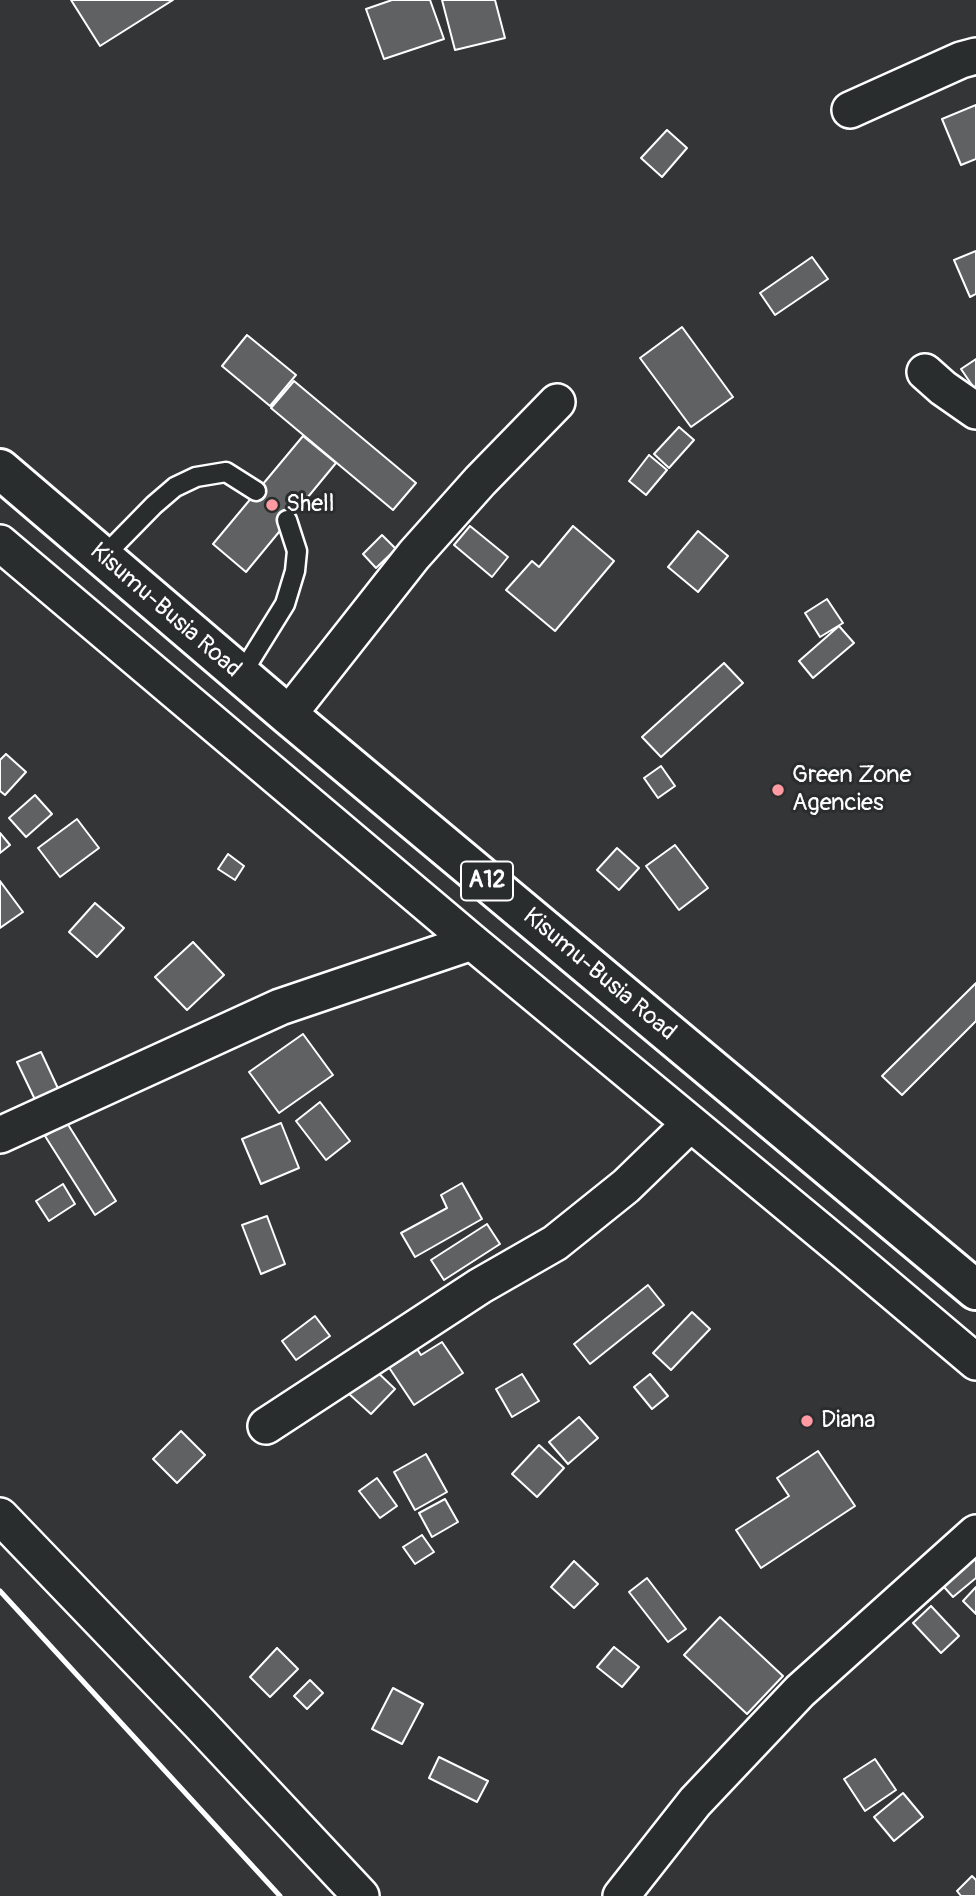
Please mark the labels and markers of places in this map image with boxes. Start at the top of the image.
place label: Shell [286,491,335,519]
marker: Shell [264,497,280,513]
place label: Green Zone Agencies [792,762,911,818]
marker: Green Zone Agencies [770,782,786,798]
place label: Diana [821,1407,876,1435]
marker: Diana [799,1413,815,1429]

